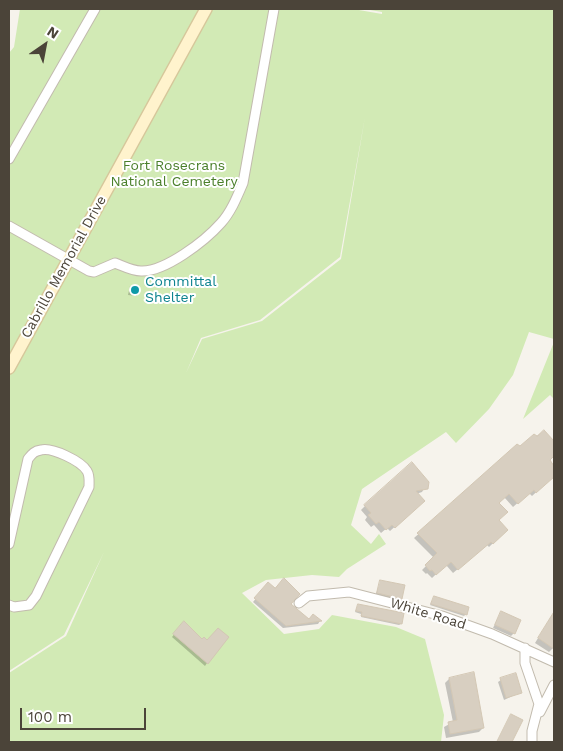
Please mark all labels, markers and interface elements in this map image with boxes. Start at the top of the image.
north arrow [20,20,70,70]
text: N [44,23,62,42]
park label: Fort Rosecrans National Cemetery [110,158,238,190]
street label: Cabrillo Memorial Drive [18,193,110,341]
place label: Committal Shelter [145,274,216,306]
marker: Committal Shelter [129,284,141,296]
street label: White Road [388,594,468,634]
scale bar [22,698,149,730]
text: 100 m [28,708,72,726]

